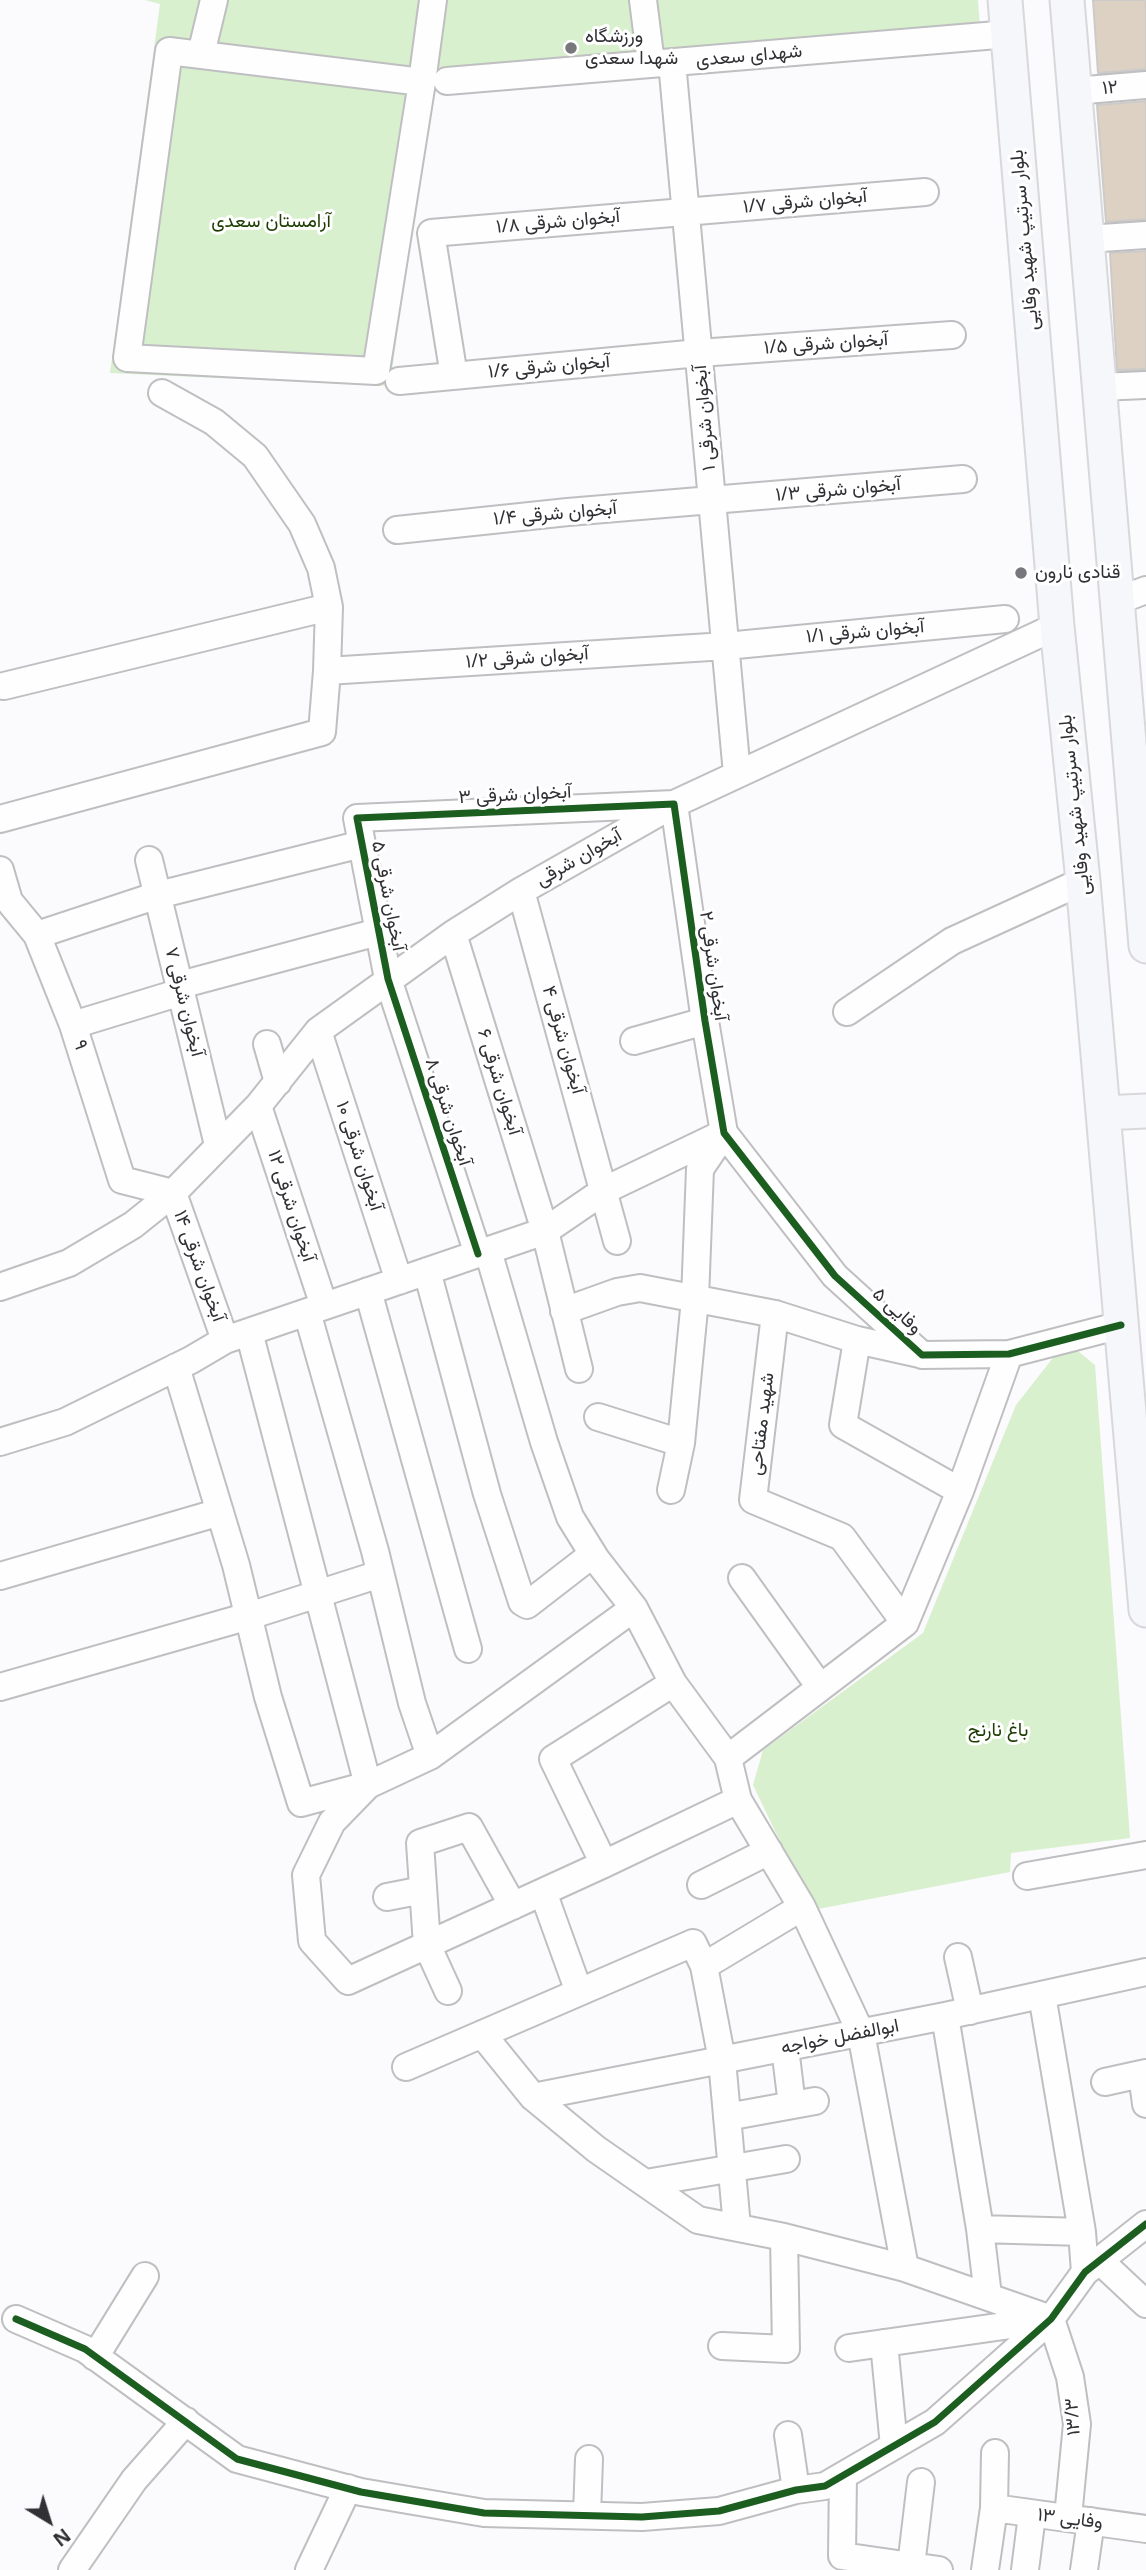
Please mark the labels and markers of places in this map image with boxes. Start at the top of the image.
place label: ورزشگاه شهدا سعدی [585,26,678,70]
marker: ورزشگاه شهدا سعدی [563,40,579,56]
place label: قنادی نارون [1035,562,1120,584]
marker: قنادی نارون [1013,565,1029,581]

